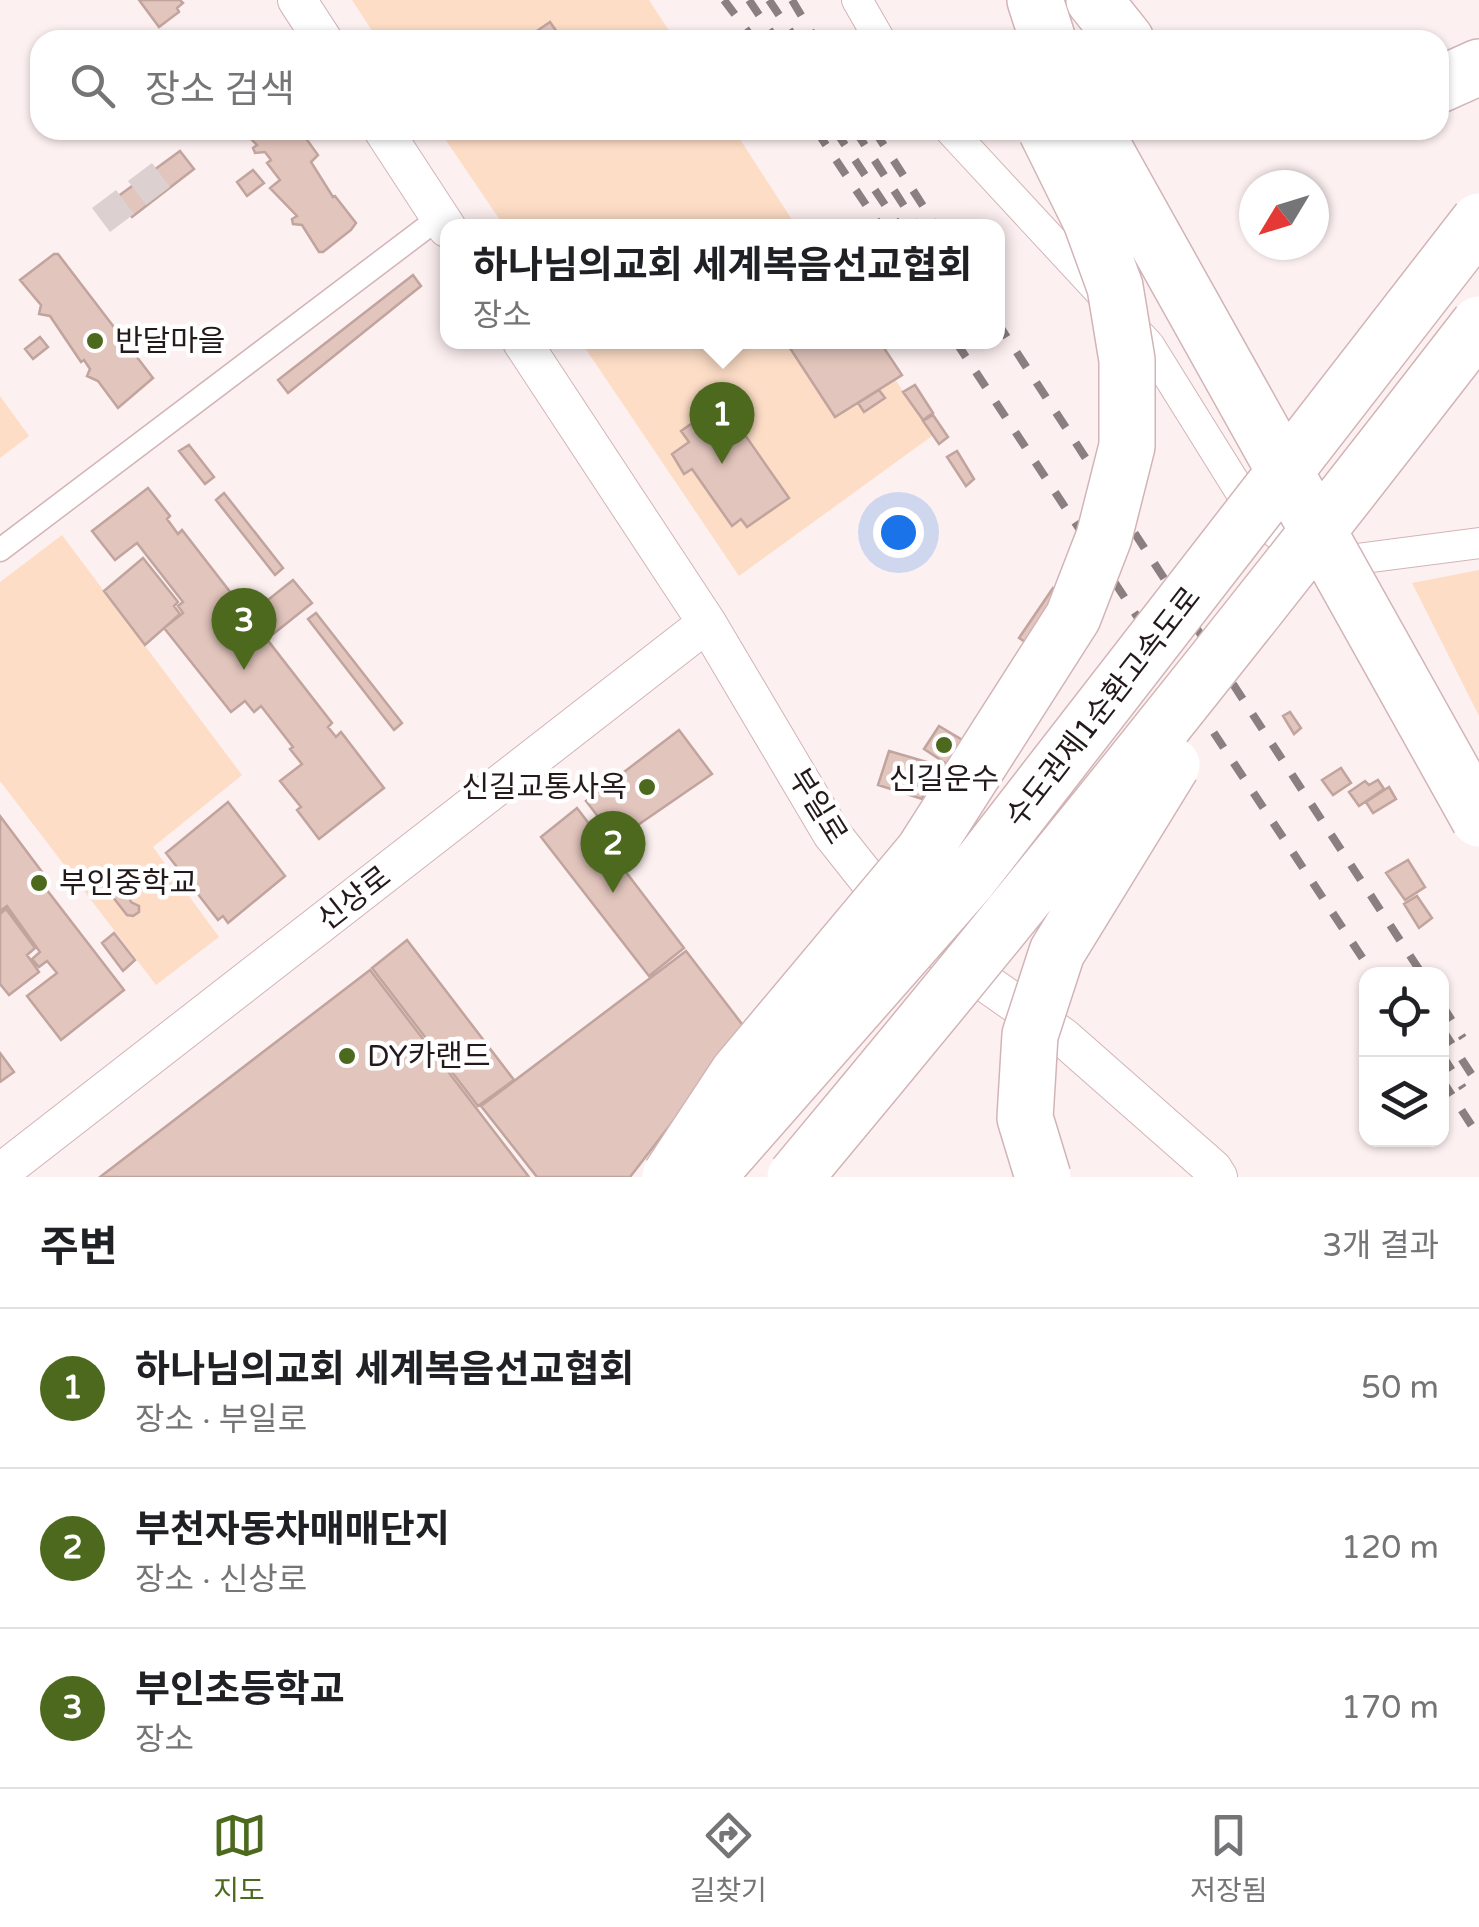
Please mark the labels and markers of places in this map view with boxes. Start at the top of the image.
place label: 반달마을 [115,323,225,360]
marker: 반달마을 [84,330,106,352]
pin: 1 [690,382,754,464]
pin: 3 [212,588,276,670]
marker: 신길운수 [933,734,955,756]
place label: 신길운수 [889,761,999,798]
place label: 신길교통사옥 [461,769,627,806]
marker: 신길교통사옥 [636,776,658,798]
pin: 2 [580,810,646,893]
place label: 부인중학교 [59,865,197,902]
marker: 부인중학교 [28,872,50,894]
place label: DY카랜드 [367,1038,491,1075]
marker: DY카랜드 [336,1045,358,1067]

